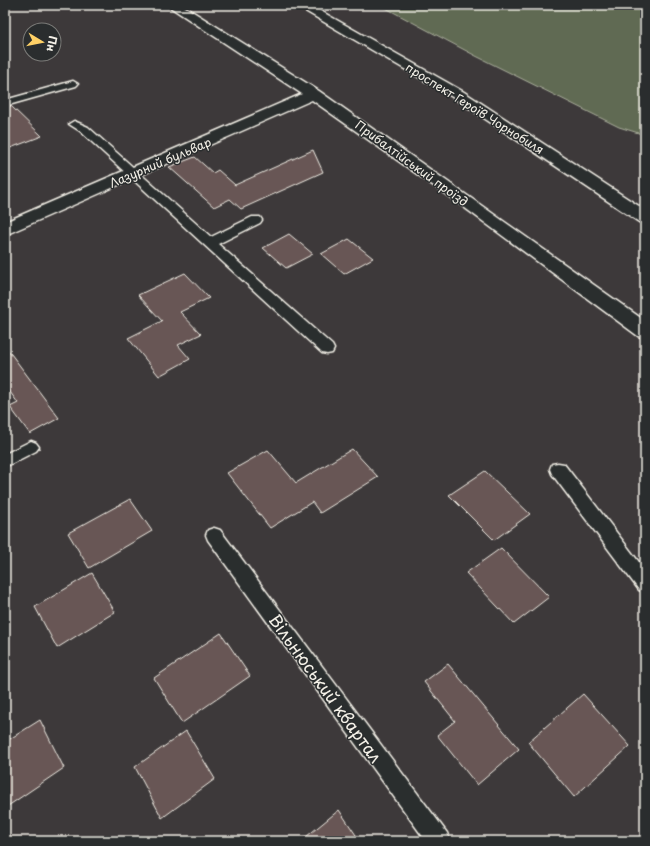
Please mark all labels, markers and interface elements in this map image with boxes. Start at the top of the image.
north arrow [22,22,62,62]
text: Пн [43,34,62,53]
street label: проспект Героїв Чорнобиля [402,58,548,158]
street label: Прибалтійський проїзд [352,116,472,210]
street label: Лазурний бульвар [106,132,214,192]
street label: Вільнюський квартал [263,608,389,768]

